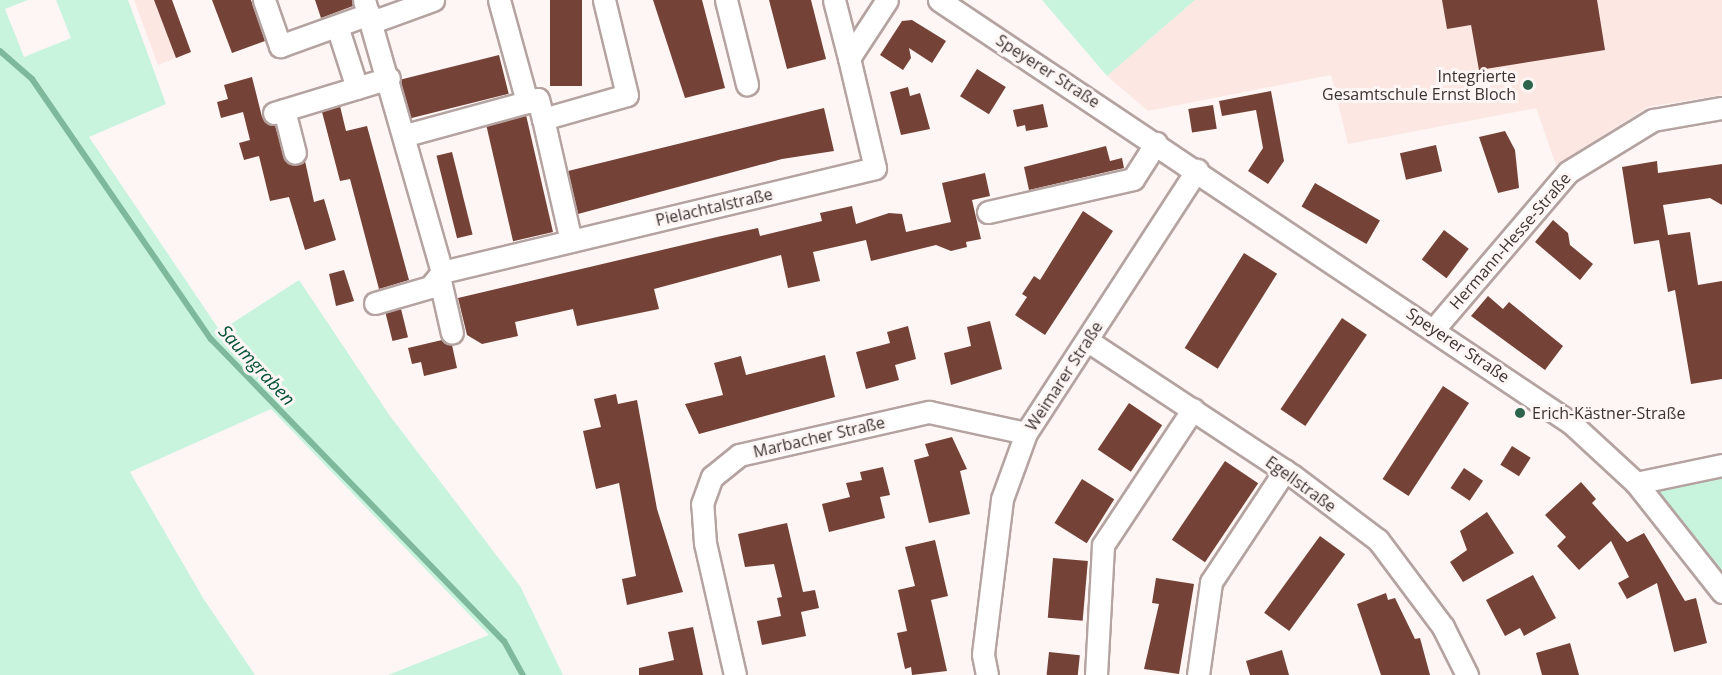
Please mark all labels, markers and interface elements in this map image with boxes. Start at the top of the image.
street label: Speyerer Straße [993,30,1103,112]
place label: Integrierte Gesamtschule Ernst Bloch [1322,66,1516,104]
marker: Integrierte Gesamtschule Ernst Bloch [1521,78,1535,92]
street label: Hermann-Hesse-Straße [1445,169,1575,313]
street label: Pielachtalstraße [654,184,774,230]
street label: Speyerer Straße [1403,304,1513,386]
street label: Weimarer Straße [1021,318,1107,434]
water label: Saumgraben [214,320,300,410]
place label: Erich-Kästner-Straße [1532,403,1685,423]
marker: Erich-Kästner-Straße [1513,406,1527,420]
street label: Marbacher Straße [751,413,887,461]
street label: Egellstraße [1262,452,1340,516]

